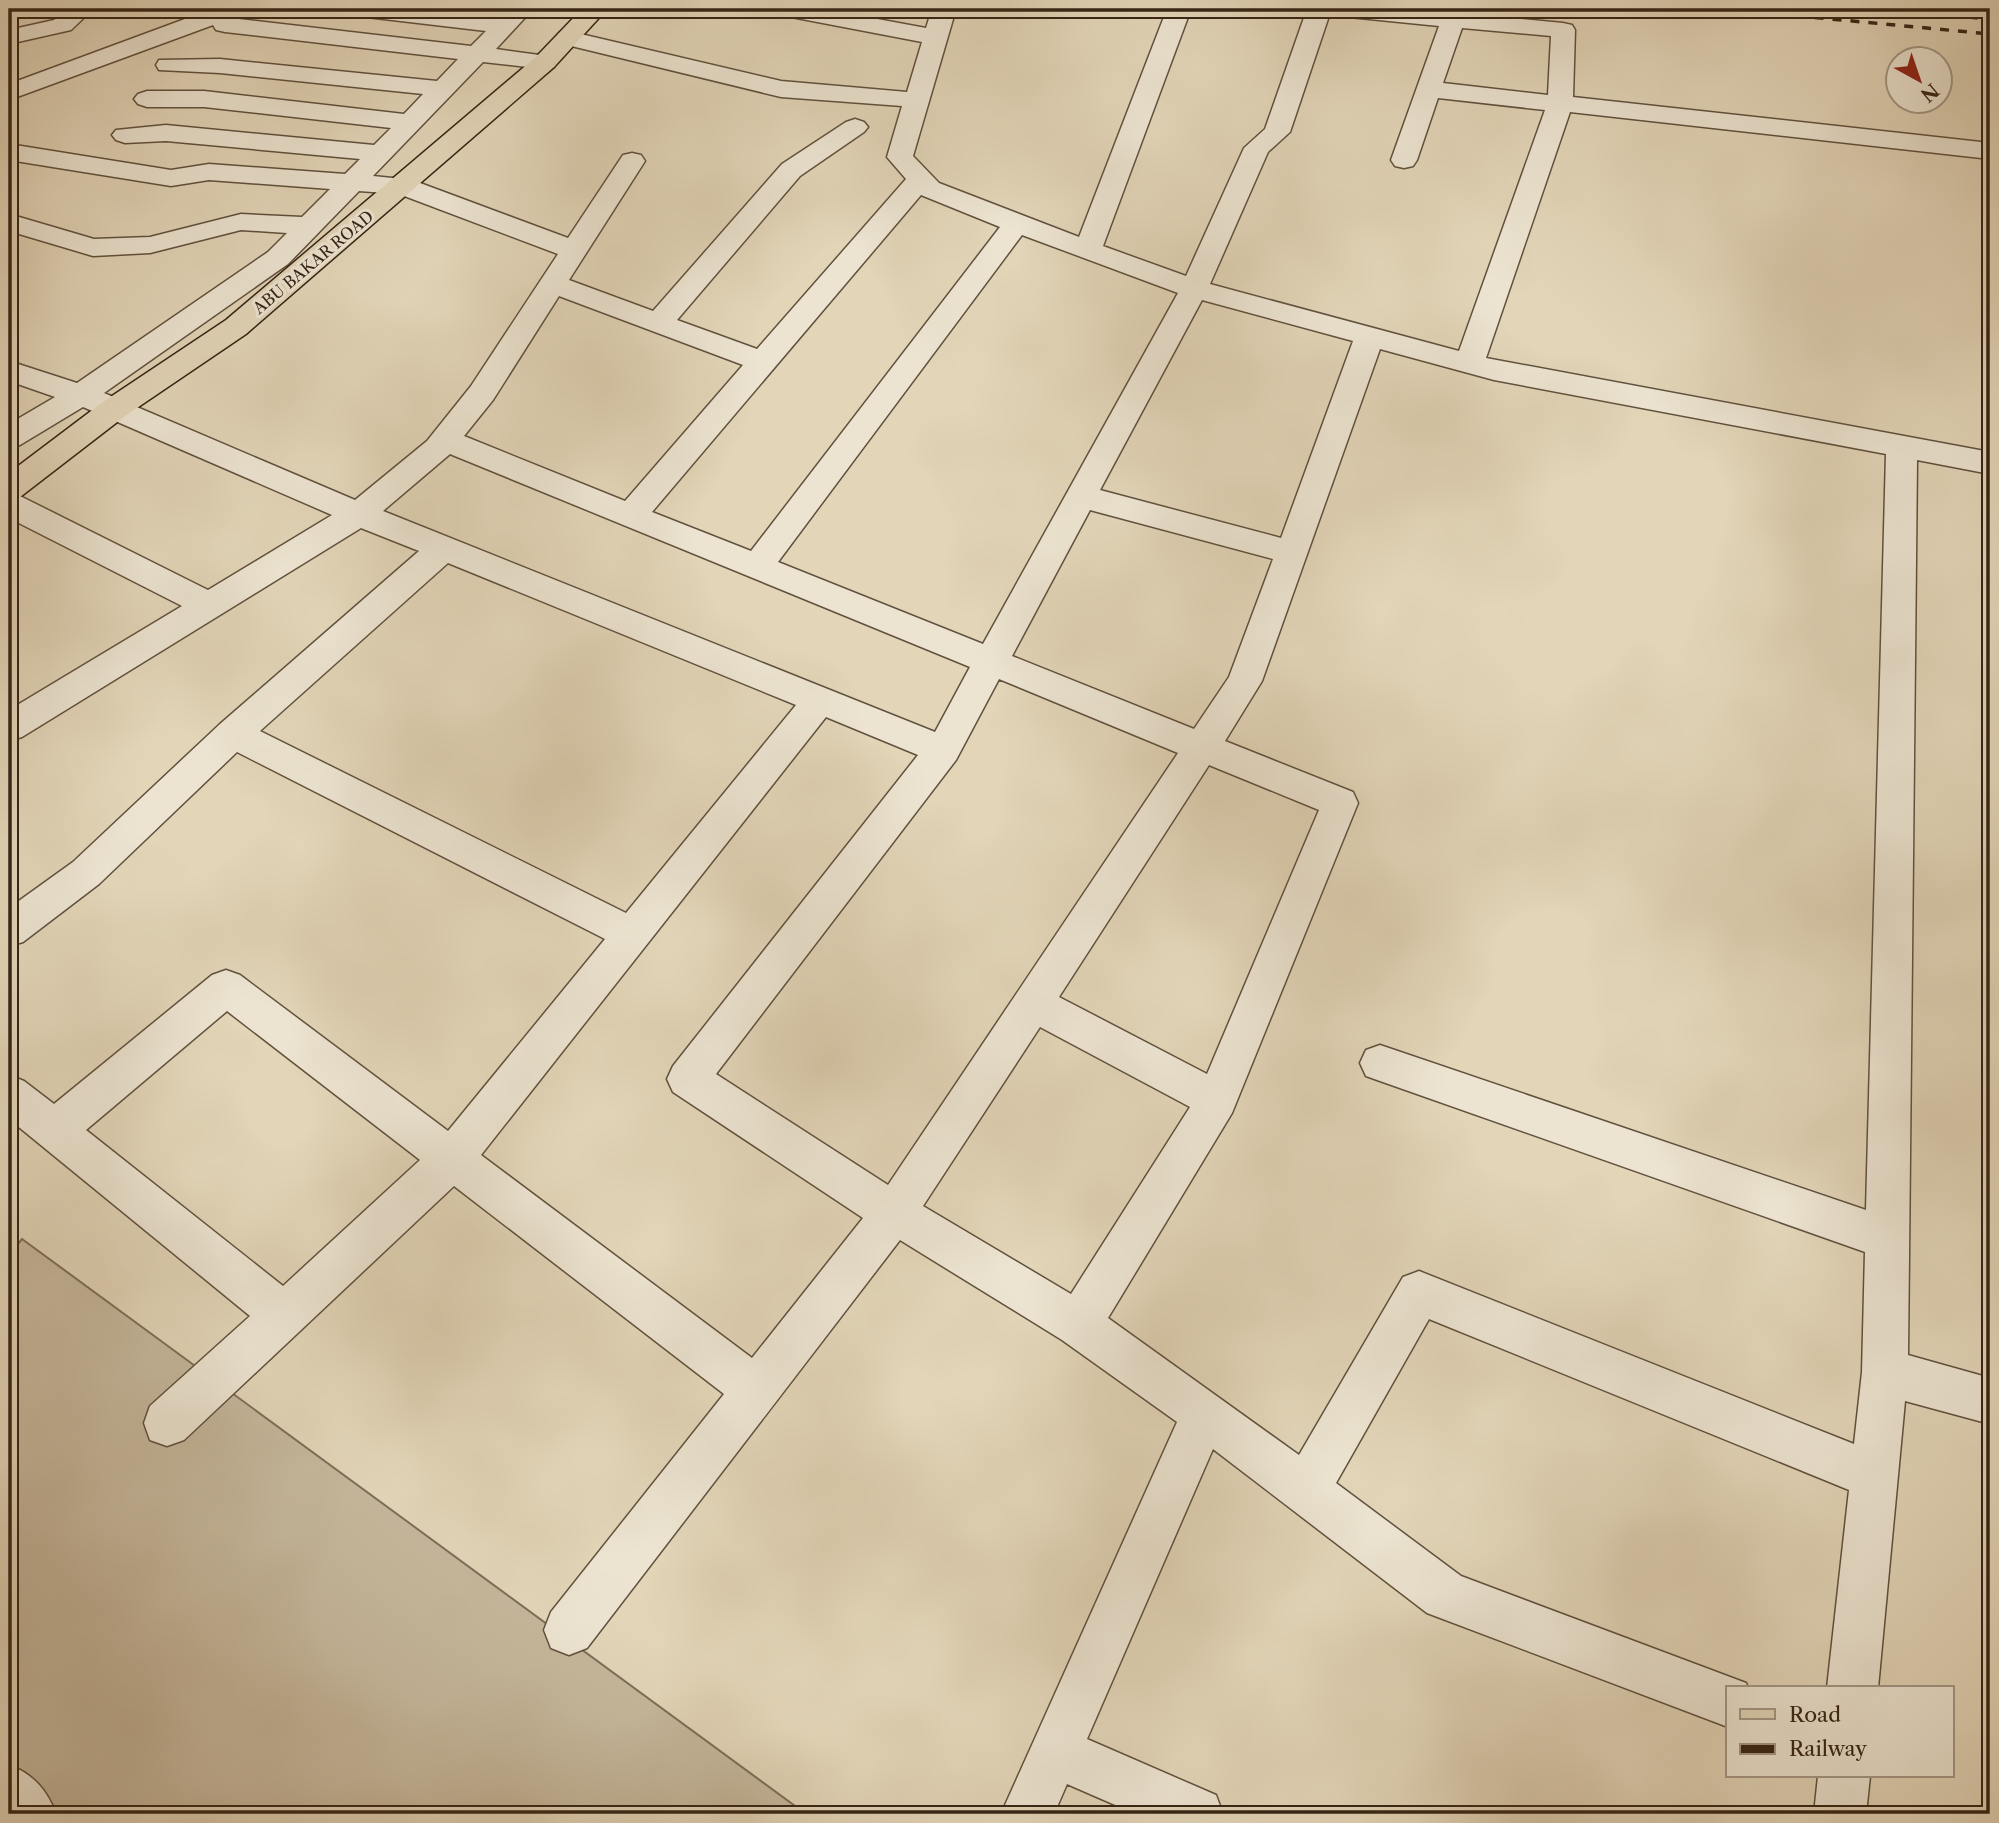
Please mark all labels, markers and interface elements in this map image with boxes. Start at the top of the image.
north arrow [1884,46,1954,116]
text: N [1916,79,1943,107]
street label: ABU BAKAR ROAD [248,206,377,319]
legend [1726,1686,1954,1778]
text: Road [1789,1702,1841,1727]
text: Railway [1789,1736,1867,1761]

